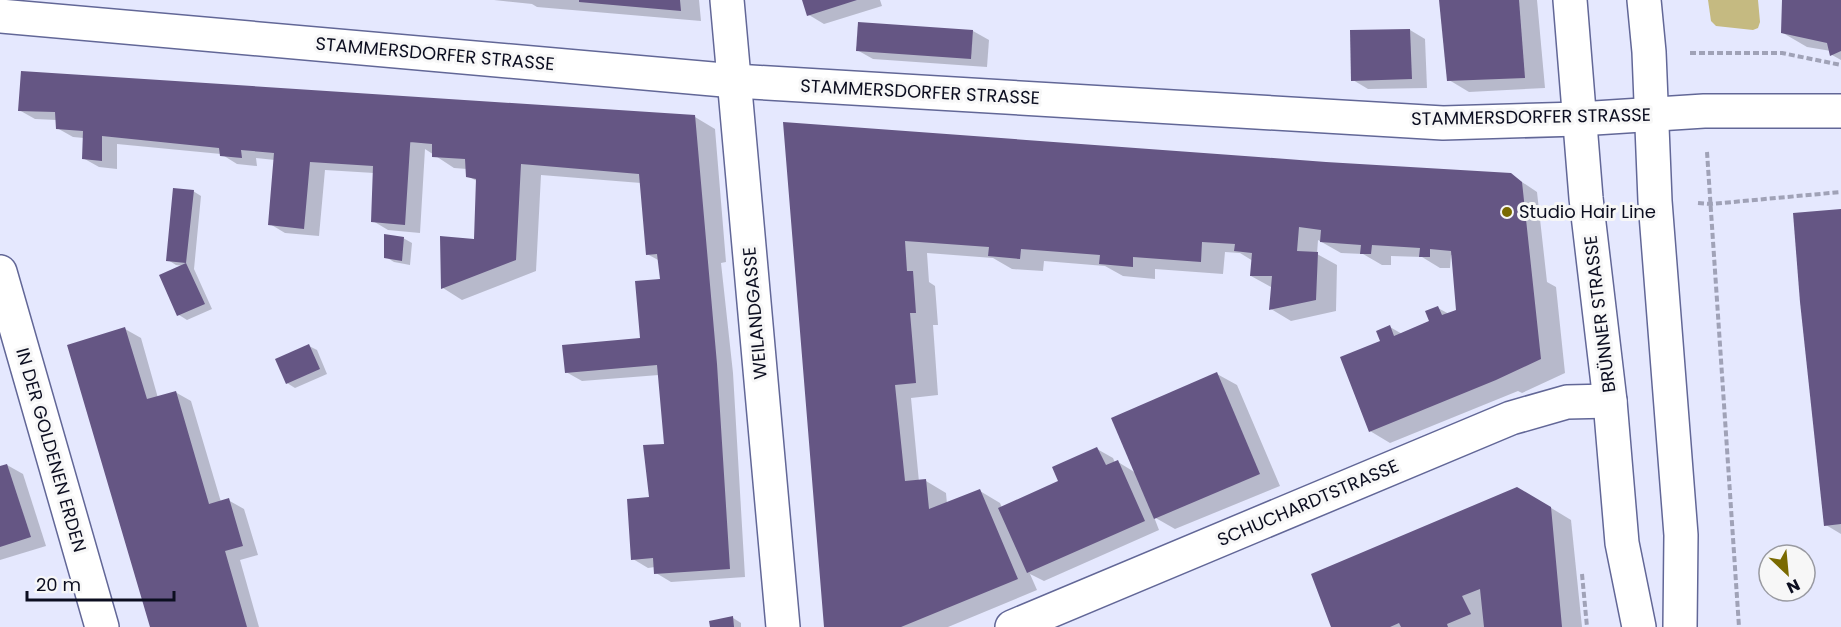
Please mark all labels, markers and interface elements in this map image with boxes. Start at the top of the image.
street label: STAMMERSDORFER STRASSE [315,31,556,76]
street label: STAMMERSDORFER STRASSE [800,73,1040,110]
street label: STAMMERSDORFER STRASSE [1411,102,1651,131]
place label: Studio Hair Line [1519,199,1656,224]
marker: Studio Hair Line [1500,205,1514,219]
street label: BRÜNNER STRASSE [1577,234,1622,394]
street label: WEILANDGASSE [736,246,773,380]
street label: IN DER GOLDENEN ERDEN [10,345,93,555]
street label: SCHUCHARDTSTRASSE [1213,453,1402,552]
north arrow [1757,543,1817,603]
scale bar [27,564,174,602]
text: 20 m [36,572,81,597]
text: N [1783,573,1804,599]

